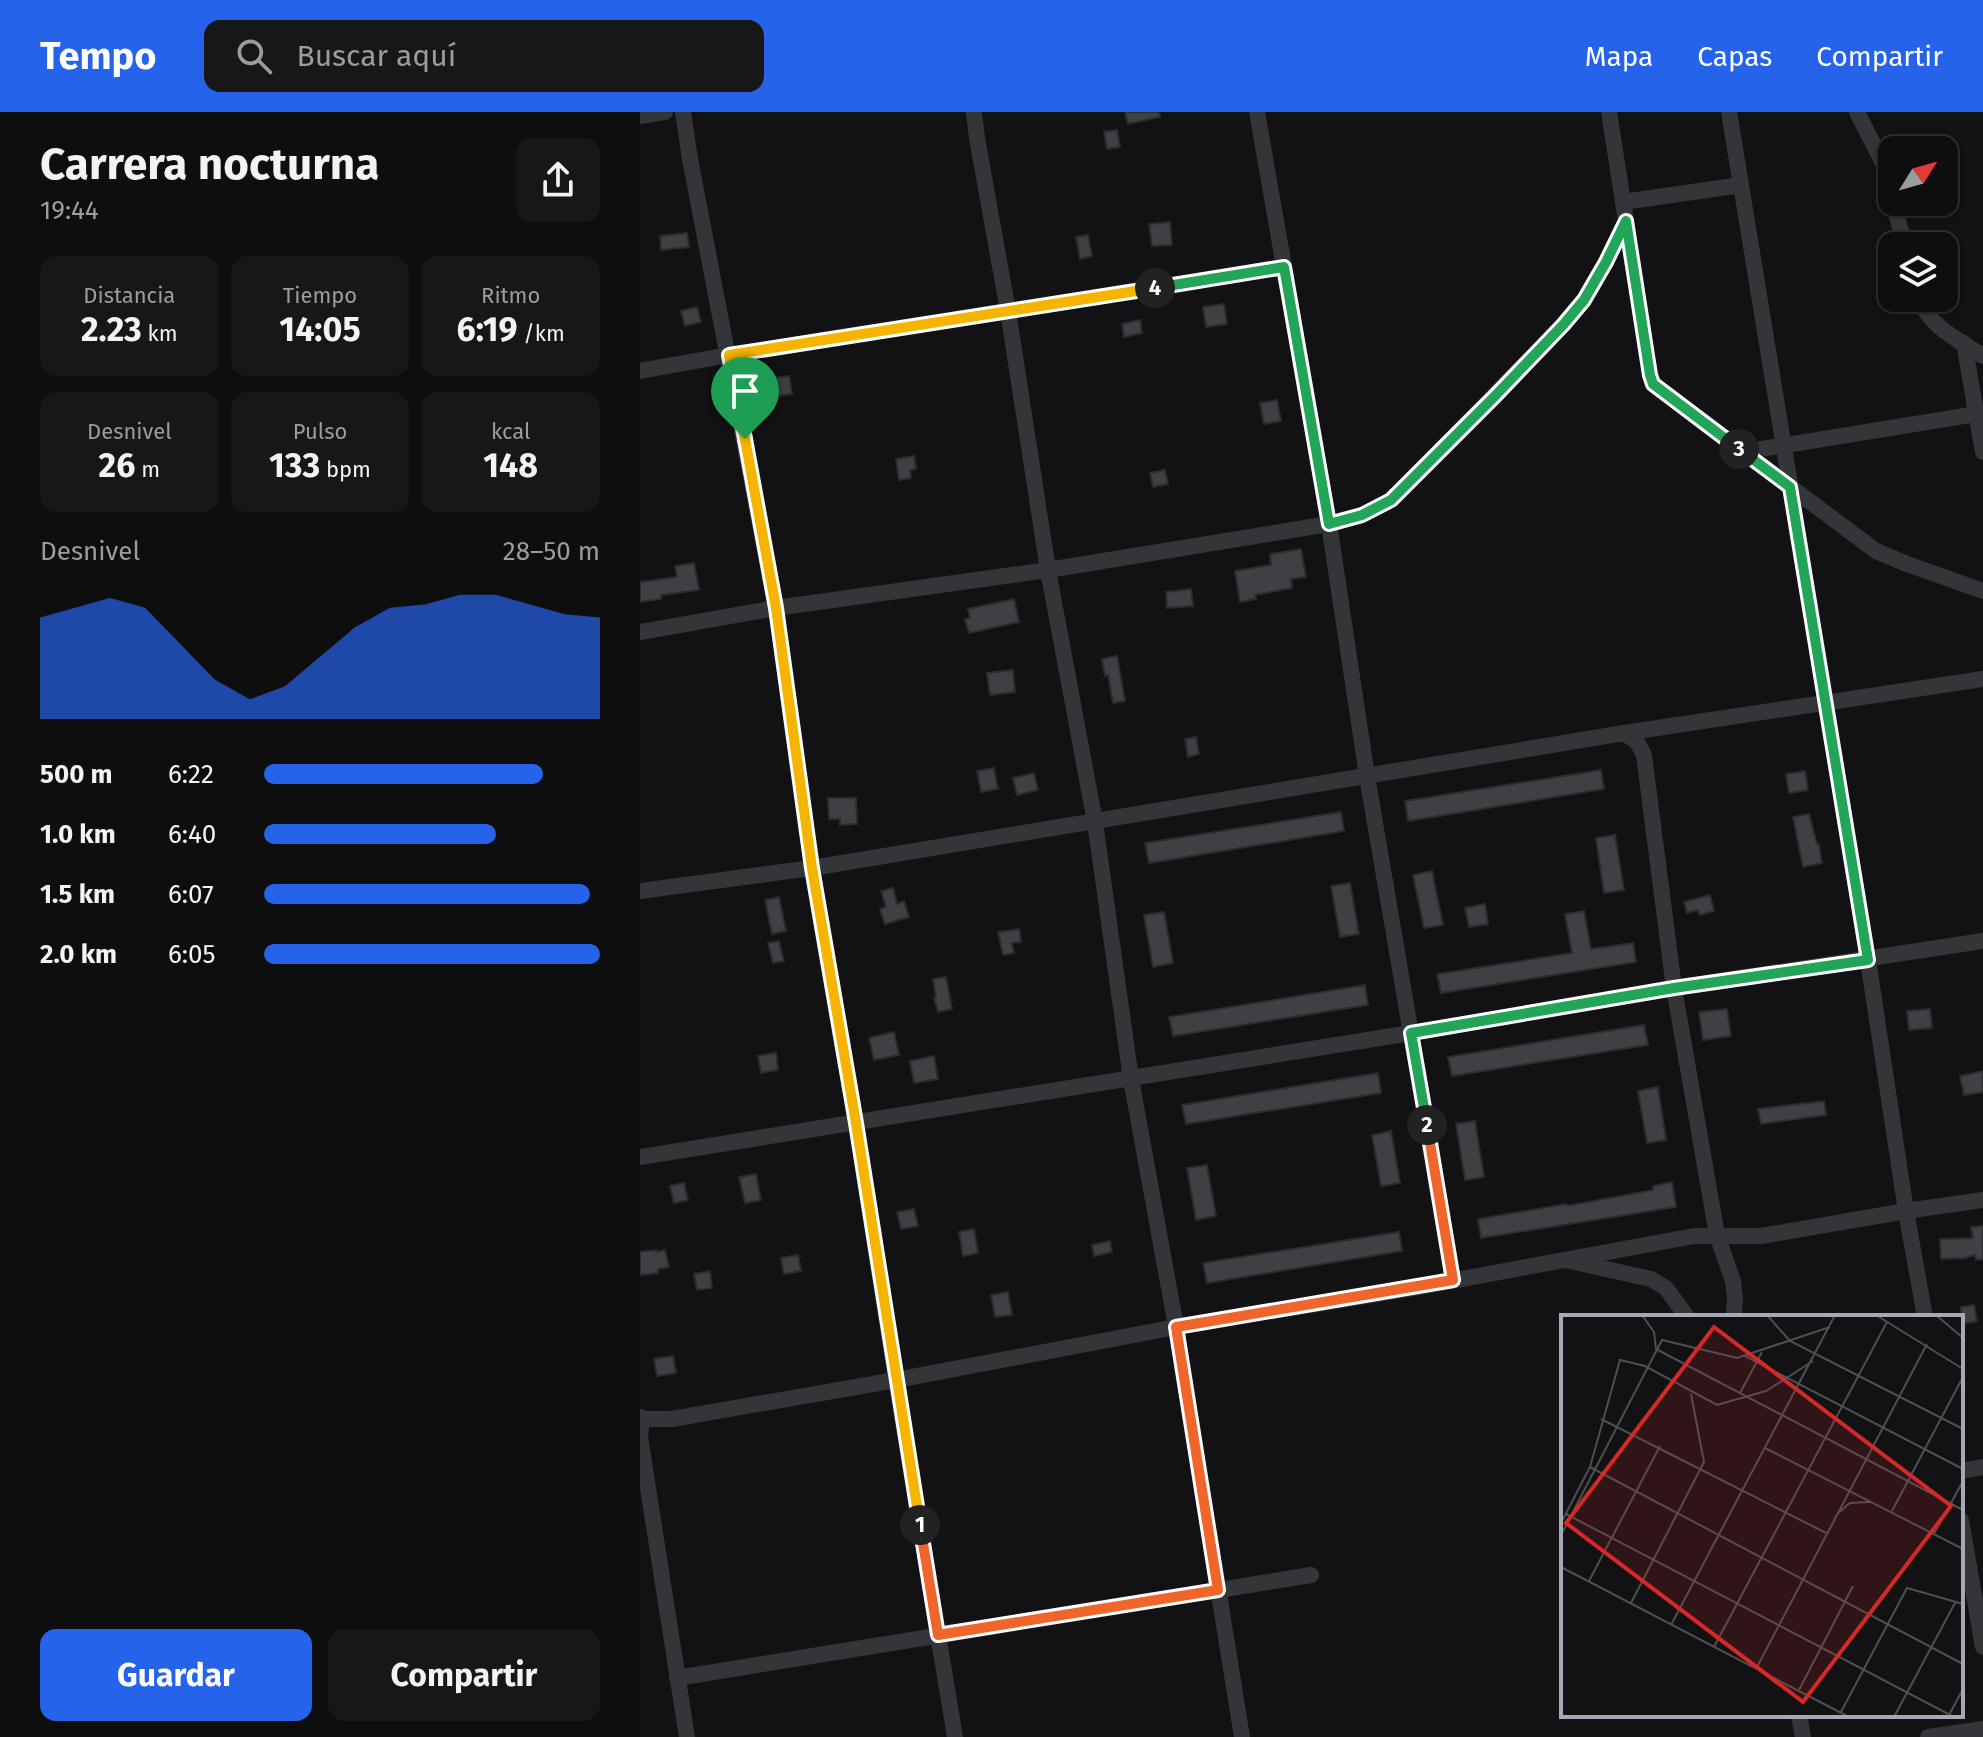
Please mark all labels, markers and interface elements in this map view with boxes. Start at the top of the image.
search box [204,20,764,92]
text: Tempo [40,33,156,79]
icon: search [232,34,276,78]
text: Buscar aquí [296,38,456,74]
text: Mapa [1585,40,1653,73]
text: Capas [1697,40,1772,73]
text: Compartir [1816,40,1943,73]
north arrow [1878,136,1958,216]
map controls [1878,136,1958,312]
text: Carrera nocturna [40,138,379,191]
button: share [516,138,600,222]
text: 19:44 [40,195,99,226]
button: layers [1878,232,1958,312]
pin: 4 [1135,268,1175,308]
text: 4 [1149,274,1161,301]
text: Distancia [83,282,175,309]
text: Tiempo [283,282,357,309]
text: Ritmo [481,282,540,309]
text: 2.23 [81,309,142,350]
text: 14:05 [279,309,361,350]
text: 6:19 [456,309,517,350]
text: km [142,320,178,347]
text: /km [517,320,565,347]
pin [711,357,779,439]
icon: arrive [723,369,767,413]
text: Desnivel [87,418,172,445]
text: Pulso [293,418,347,445]
text: kcal [491,418,530,445]
pin: 3 [1719,429,1759,469]
text: 3 [1733,435,1745,462]
text: 26 [99,445,135,486]
text: 133 [269,445,320,486]
text: 148 [483,445,538,486]
text: m [135,456,160,483]
text: bpm [320,456,371,483]
text: Desnivel [40,536,140,567]
text: 28–50 m [503,536,600,567]
text: 500 m [40,759,113,790]
text: 6:22 [168,759,214,790]
text: 1.0 km [40,819,116,850]
text: 6:40 [168,819,216,850]
text: 1.5 km [40,879,115,910]
text: 6:07 [168,879,214,910]
text: 2.0 km [40,939,117,970]
text: 6:05 [168,939,216,970]
pin: 2 [1407,1105,1447,1145]
text: 2 [1421,1111,1433,1138]
inset map [1561,1315,1963,1717]
pin: 1 [900,1505,940,1545]
text: 1 [915,1511,925,1538]
button: Guardar [40,1629,312,1721]
button: Compartir [328,1629,600,1721]

